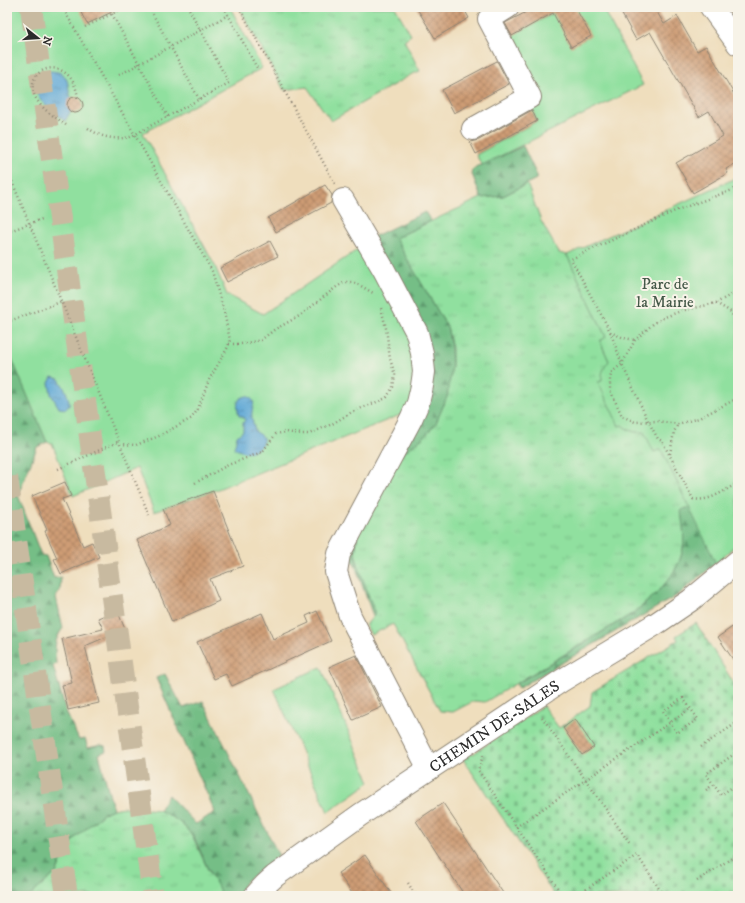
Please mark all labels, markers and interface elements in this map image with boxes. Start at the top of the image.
north arrow [18,18,58,58]
text: N [39,34,55,47]
park label: Parc de la Mairie [636,274,694,312]
street label: CHEMIN DE-SALES [426,676,564,777]

